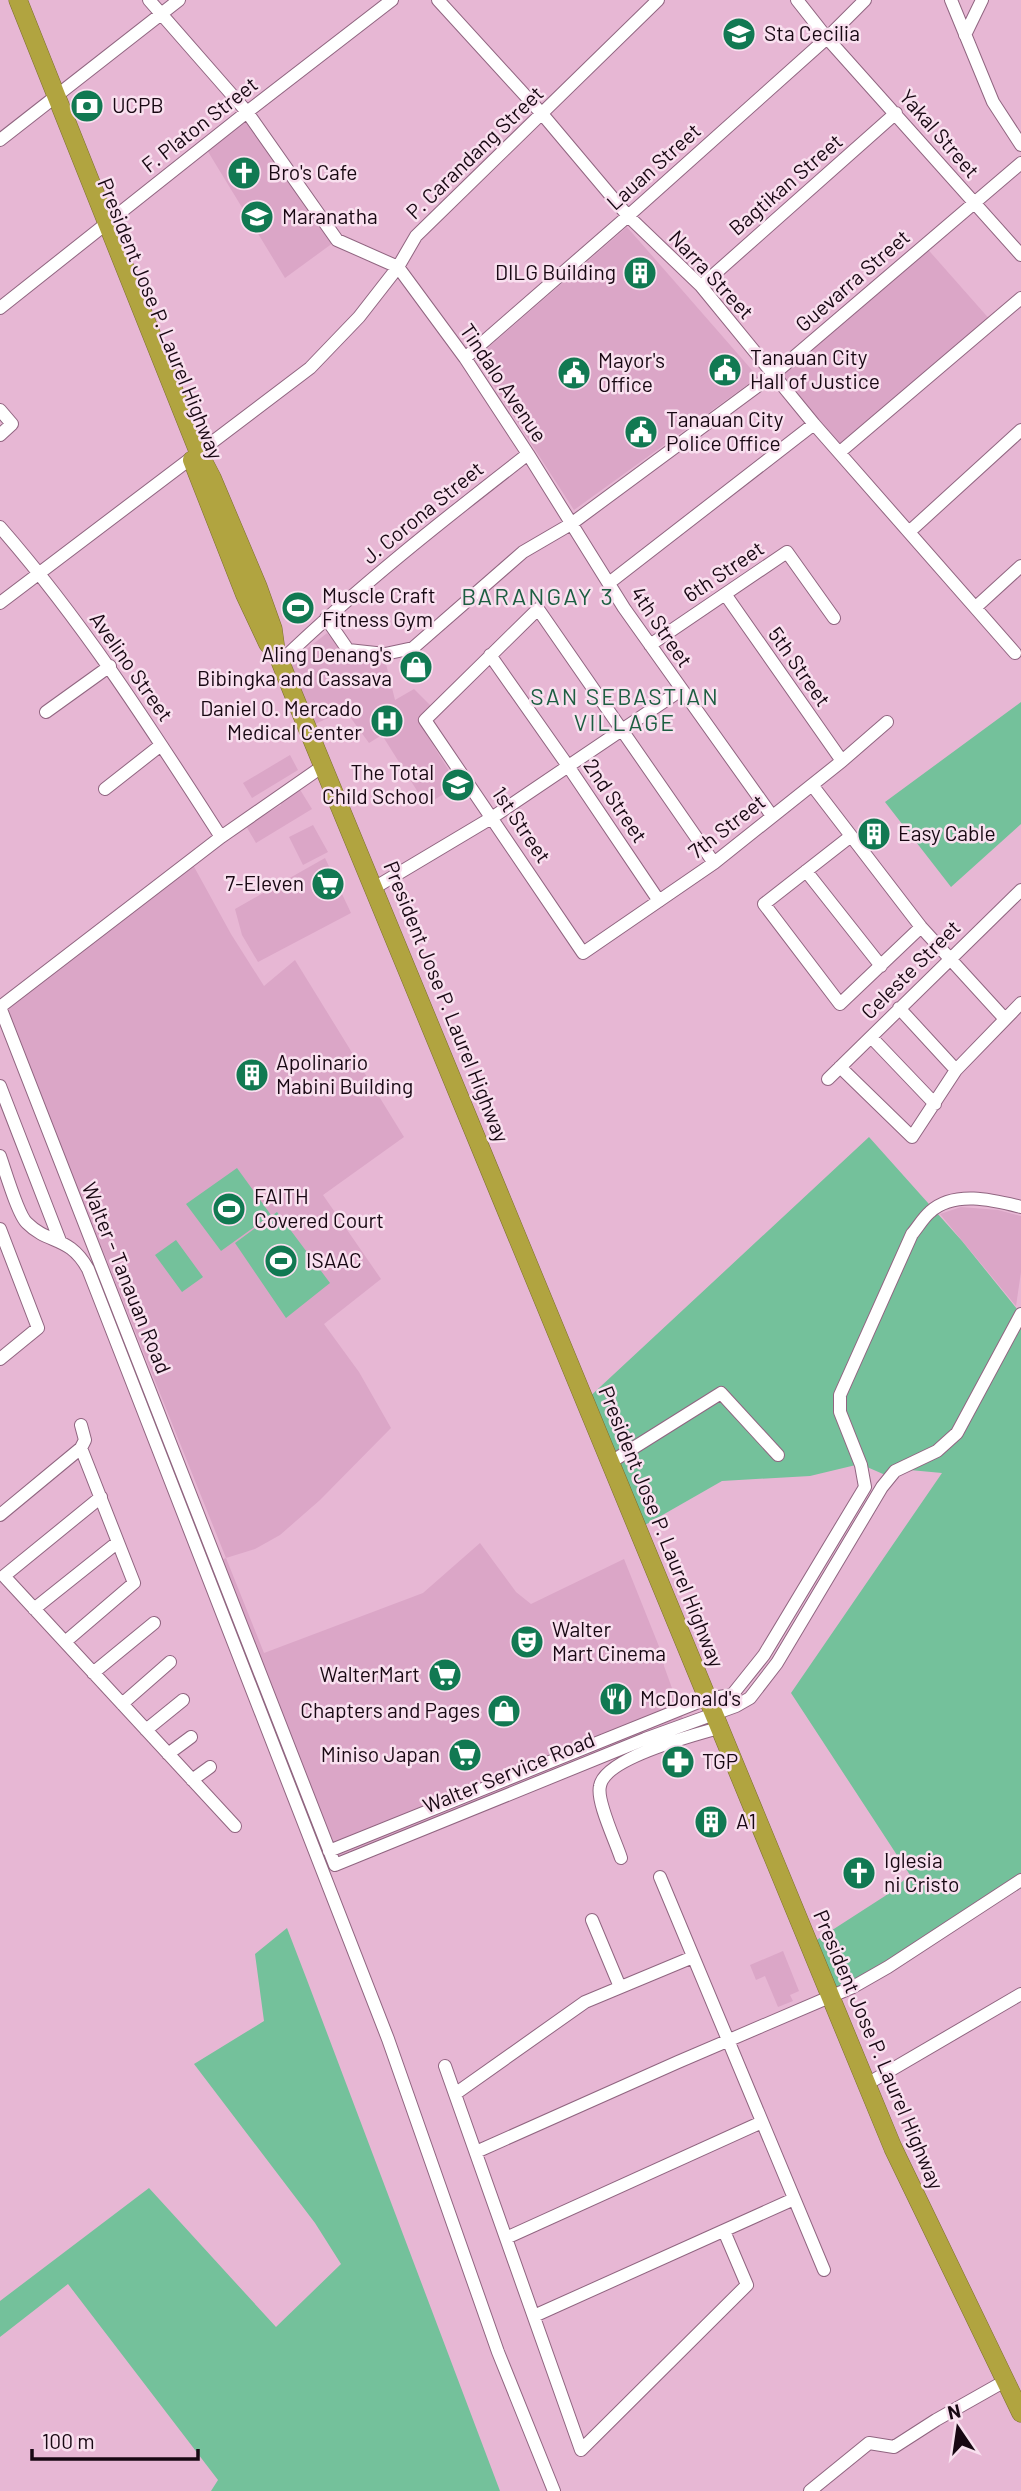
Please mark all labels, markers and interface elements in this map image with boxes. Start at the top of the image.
school or university icon: Sta Cecilia [720,15,758,53]
place label: Sta Cecilia [764,20,860,45]
street label: F. Platon Street [136,71,262,177]
street label: P. Carandang Street [400,80,548,224]
street label: Yakal Street [895,84,985,182]
bank icon: UCPB [68,87,106,125]
place label: UCPB [112,92,164,117]
street label: Lauan Street [601,117,705,214]
street label: Bagtikan Street [723,128,847,240]
church icon: Bro's Cafe [225,154,263,192]
place label: Bro's Cafe [268,159,357,184]
street label: President Jose P. Laurel Highway [93,174,230,463]
school or university icon: Maranatha [238,198,276,236]
place label: Maranatha [282,203,378,228]
street label: Narra Street [665,224,760,324]
street label: Guevarra Street [790,224,914,336]
building icon: DILG Building [621,254,659,292]
place label: DILG Building [495,259,616,284]
street label: Tindalo Avenue [455,318,553,446]
place label: Tanauan City Hall of Justice [750,344,880,393]
place label: Mayor's Office [598,347,665,396]
public building icon: Tanauan City Hall of Justice [706,351,744,389]
public building icon: Mayor's Office [555,354,593,392]
place label: Tanauan City Police Office [666,406,784,455]
public building icon: Tanauan City Police Office [622,413,660,451]
street label: J. Corona Street [356,455,488,568]
street label: 6th Street [678,535,768,607]
district label: BARANGAY 3 [461,581,615,610]
street label: 4th Street [626,581,698,671]
place label: Muscle Craft Fitness Gym [322,582,436,631]
sports icon: Muscle Craft Fitness Gym [279,589,317,627]
street label: Avelino Street [85,607,179,725]
street label: 5th Street [764,622,837,711]
place label: Aling Denang's Bibingka and Cassava [197,641,392,690]
shop icon: Aling Denang's Bibingka and Cassava [397,648,435,686]
district label: SAN SEBASTIAN VILLAGE [530,682,720,736]
place label: Daniel O. Mercado Medical Center [200,695,362,744]
hospital icon: Daniel O. Mercado Medical Center [368,702,406,740]
street label: 2nd Street [579,754,653,847]
place label: The Total Child School [322,759,434,808]
school or university icon: The Total Child School [439,766,477,804]
street label: 1st Street [488,781,557,867]
street label: 7th Street [683,788,769,864]
building icon: Easy Cable [855,815,893,853]
place label: Easy Cable [898,820,996,845]
street label: President Jose P. Laurel Highway [379,857,516,1146]
supermarket icon: 7-Eleven [309,865,347,903]
place label: 7-Eleven [225,870,304,895]
street label: Celeste Street [855,914,965,1024]
place label: Apolinario Mabini Building [276,1049,413,1098]
building icon: Apolinario Mabini Building [233,1056,271,1094]
street label: Walter - Tanauan Road [78,1178,177,1377]
place label: FAITH Covered Court [254,1183,384,1232]
sports icon: FAITH Covered Court [210,1190,248,1228]
sports icon: ISAAC [262,1242,300,1280]
place label: ISAAC [306,1247,362,1272]
street label: President Jose P. Laurel Highway [594,1382,731,1671]
place label: Walter Mart Cinema [552,1616,666,1665]
theatre icon: Walter Mart Cinema [508,1623,546,1661]
supermarket icon: WalterMart [426,1656,464,1694]
place label: WalterMart [320,1661,420,1686]
restaurant icon: McDonald's [597,1680,635,1718]
place label: McDonald's [640,1685,741,1710]
shop icon: Chapters and Pages [485,1692,523,1730]
place label: Chapters and Pages [300,1697,480,1722]
street label: Walter Service Road [419,1726,598,1817]
supermarket icon: Miniso Japan [446,1736,484,1774]
place label: Miniso Japan [321,1741,440,1766]
pharmacy icon: TGP [659,1743,697,1781]
place label: TGP [702,1748,738,1773]
building icon: A1 [692,1803,730,1841]
place label: A1 [736,1808,756,1833]
place label: Iglesia ni Cristo [884,1847,959,1896]
church icon: Iglesia ni Cristo [840,1854,878,1892]
street label: President Jose P. Laurel Highway [809,1906,950,2193]
north arrow [923,2393,993,2463]
text: N [945,2398,963,2424]
scale bar [32,2418,198,2462]
text: 100 m [42,2428,95,2453]

